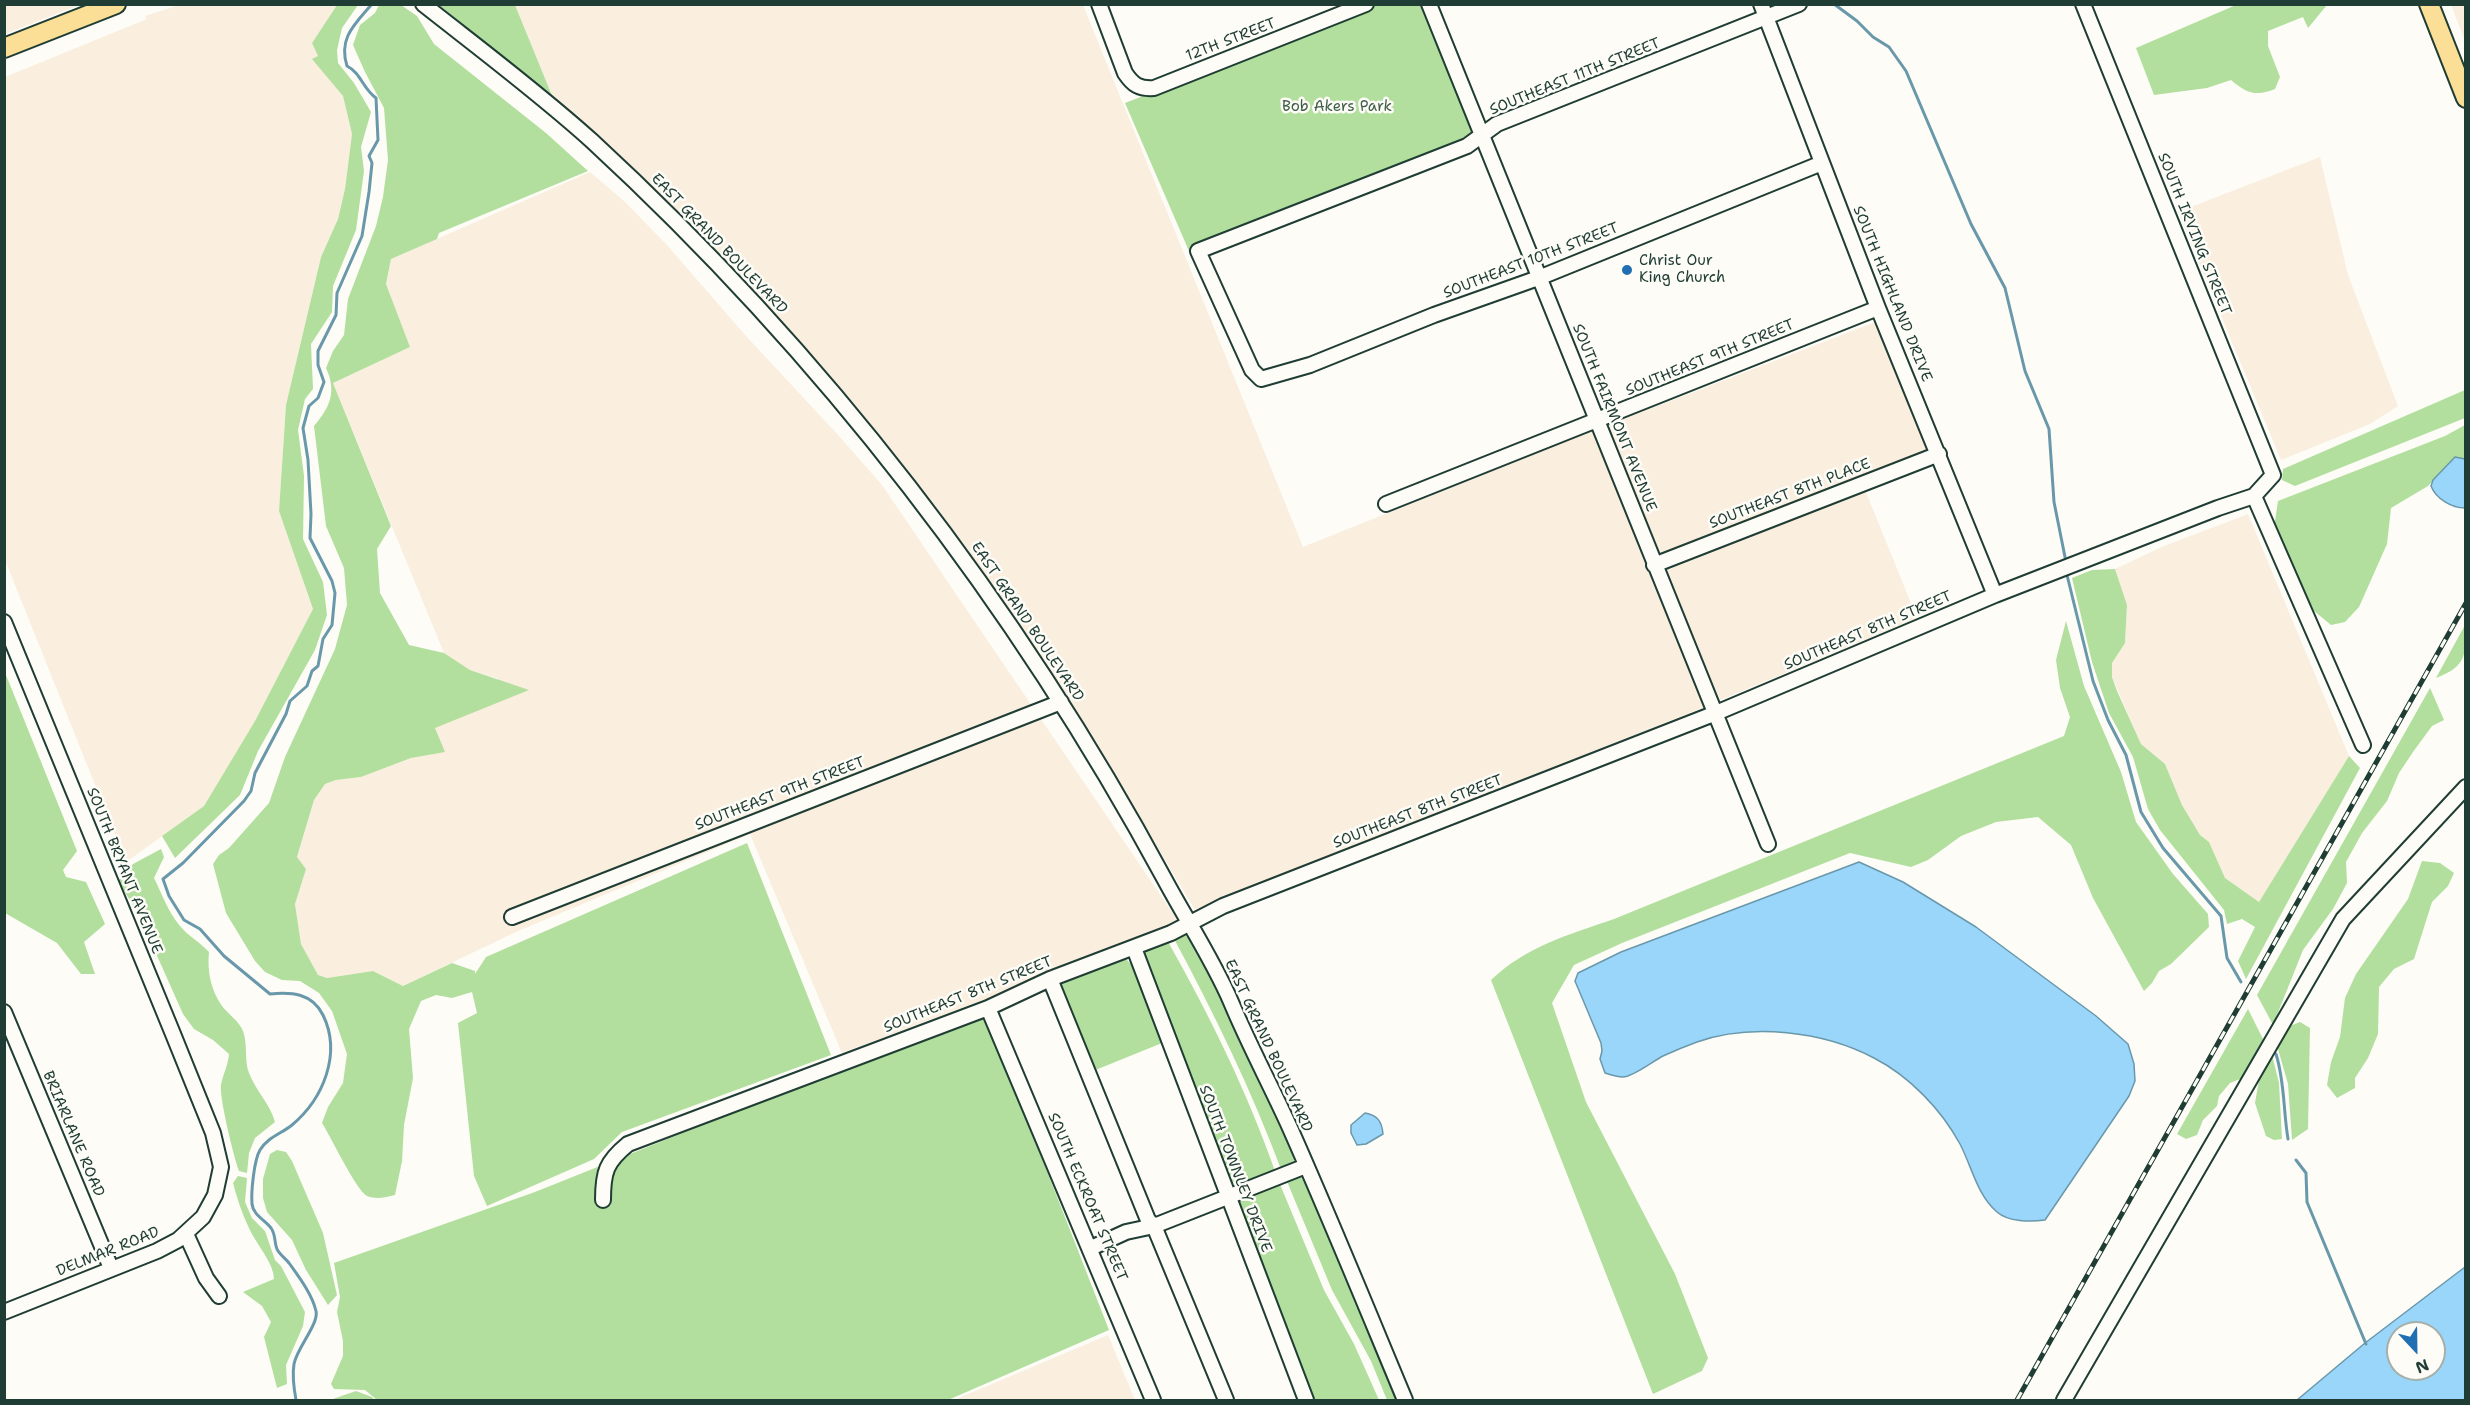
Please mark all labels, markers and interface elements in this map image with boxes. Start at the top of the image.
street label: 12TH STREET [1183,15,1279,65]
street label: SOUTHEAST 11TH STREET [1487,34,1663,120]
park label: Bob Akers Park [1282,98,1392,116]
street label: SOUTH IRVING STREET [2153,150,2235,318]
street label: EAST GRAND BOULEVARD [647,170,791,318]
street label: SOUTH HIGHLAND DRIVE [1848,203,1936,385]
street label: SOUTHEAST 10TH STREET [1441,219,1621,303]
place label: Christ Our King Church [1639,252,1725,287]
marker: Christ Our King Church [1620,263,1634,277]
street label: SOUTHEAST 9TH STREET [1623,316,1797,400]
street label: SOUTH FAIRMONT AVENUE [1568,321,1660,515]
street label: SOUTHEAST 8TH PLACE [1707,455,1873,533]
street label: EAST GRAND BOULEVARD [967,539,1087,705]
street label: SOUTHEAST 8TH STREET [1782,588,1954,674]
street label: SOUTHEAST 9TH STREET [693,753,867,835]
street label: SOUTHEAST 8TH STREET [1331,771,1505,853]
street label: SOUTH BRYANT AVENUE [82,785,166,957]
street label: SOUTHEAST 8TH STREET [881,953,1055,1037]
street label: EAST GRAND BOULEVARD [1220,957,1316,1135]
street label: BRIARLANE ROAD [38,1068,108,1200]
street label: SOUTH TOWNLEY DRIVE [1195,1083,1275,1255]
street label: SOUTH ECKROAT STREET [1043,1110,1131,1284]
street label: DELMAR ROAD [54,1223,162,1281]
north arrow [2386,1321,2446,1381]
text: N [2412,1354,2432,1378]

